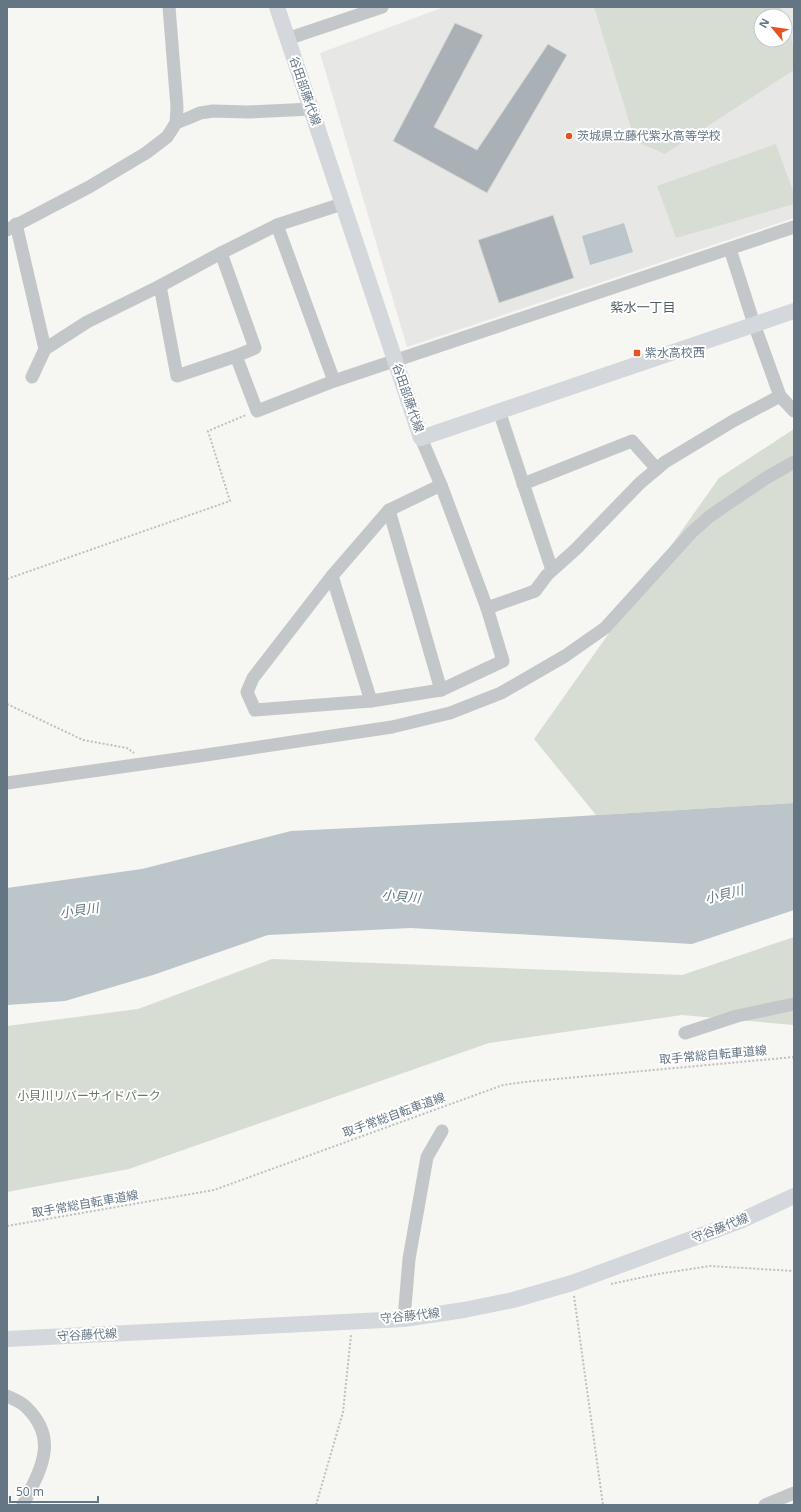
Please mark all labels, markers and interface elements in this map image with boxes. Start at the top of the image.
north arrow [753,8,793,48]
text: N [755,15,773,30]
street label: 谷田部藤代線 [286,54,325,128]
place label: 茨城県立藤代紫水高等学校 [577,127,721,144]
marker: 茨城県立藤代紫水高等学校 [564,131,574,141]
district label: 紫水一丁目 [610,298,676,316]
place label: 紫水高校西 [645,344,705,361]
marker: 紫水高校西 [632,348,642,358]
street label: 谷田部藤代線 [389,361,428,435]
water label: 小貝川 [703,880,747,907]
water label: 小貝川 [381,885,423,907]
water label: 小貝川 [58,898,102,922]
street label: 取手常総自転車道線 [658,1041,767,1068]
park label: 小貝川リバーサイドパーク [17,1087,161,1104]
street label: 取手常総自転車道線 [340,1088,447,1141]
street label: 取手常総自転車道線 [30,1186,140,1221]
street label: 守谷藤代線 [689,1209,751,1246]
street label: 守谷藤代線 [379,1304,441,1327]
street label: 守谷藤代線 [57,1324,117,1345]
scale bar [10,1478,98,1504]
text: 50 m [16,1483,44,1500]

